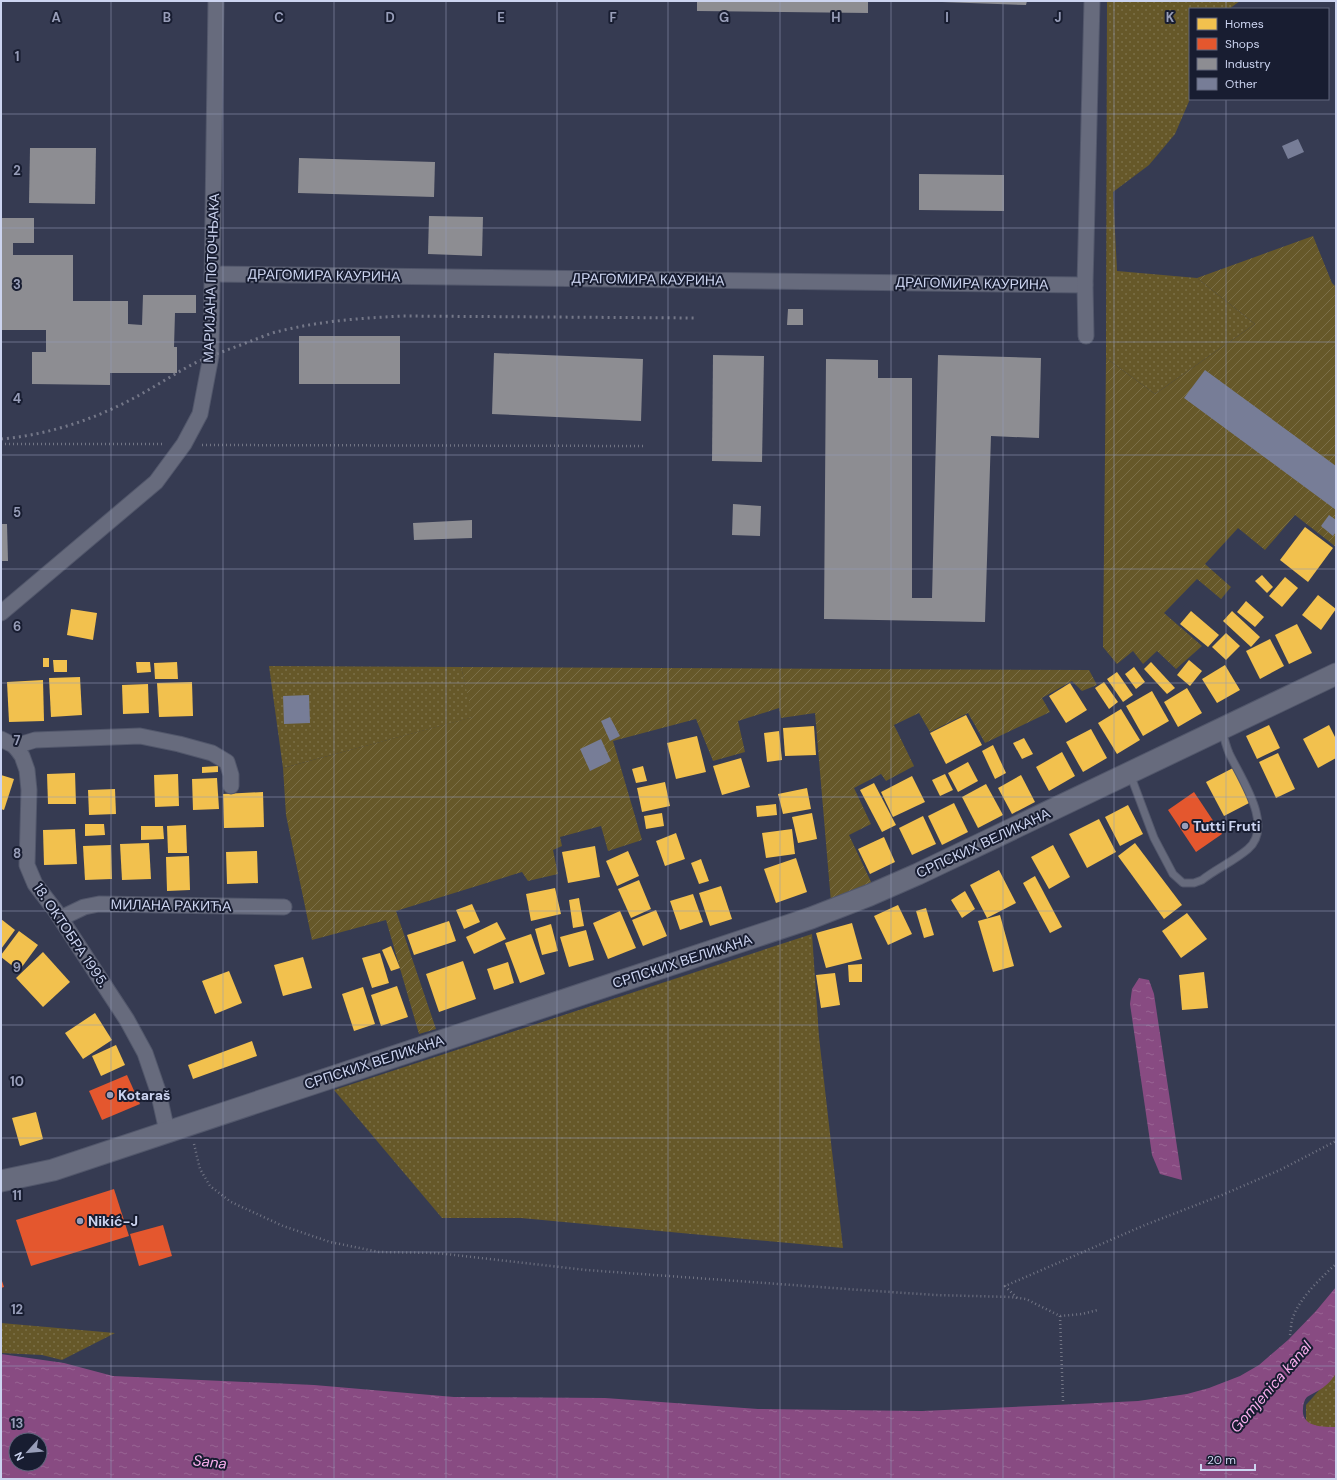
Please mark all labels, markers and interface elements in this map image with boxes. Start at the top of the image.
legend [1189,8,1329,100]
text: A [51,9,61,26]
text: B [163,9,171,26]
text: C [274,9,284,26]
text: D [385,9,395,26]
text: E [497,9,505,26]
text: F [609,9,617,26]
text: G [719,9,729,26]
text: H [831,9,841,26]
text: I [945,9,949,26]
text: J [1054,9,1062,26]
text: K [1166,9,1175,26]
text: Homes [1225,16,1264,32]
text: Shops [1225,36,1260,52]
text: 1 [15,48,19,65]
text: Industry [1225,56,1271,72]
text: Other [1225,76,1258,92]
text: 2 [13,162,21,179]
street label: МАРИЈАНА ПОТОЧЊАКА [199,192,223,363]
street label: ДРАГОМИРА КАУРИНА [247,265,401,285]
street label: ДРАГОМИРА КАУРИНА [571,269,725,289]
street label: ДРАГОМИРА КАУРИНА [895,273,1049,293]
text: 3 [13,276,21,293]
text: 4 [13,390,21,407]
text: 5 [13,504,21,521]
text: 6 [13,618,21,635]
text: 7 [14,732,21,749]
street label: СРПСКИХ ВЕЛИКАНА [913,804,1053,882]
place label: Tutti Fruti [1193,817,1261,835]
marker: Tutti Fruti [1180,821,1190,831]
text: 8 [13,845,21,862]
street label: 18. ОКТОБРА 1995. [30,880,112,990]
street label: МИЛАНА РАКИЋА [111,895,232,915]
street label: СРПСКИХ ВЕЛИКАНА [610,930,755,992]
text: 9 [13,959,21,976]
street label: СРПСКИХ ВЕЛИКАНА [302,1031,447,1093]
text: 10 [10,1073,24,1090]
place label: Kotaraš [118,1086,170,1104]
marker: Kotaraš [105,1090,115,1100]
text: 11 [12,1187,22,1204]
place label: Nikić-J [88,1212,138,1230]
marker: Nikić-J [75,1216,85,1226]
text: 12 [11,1301,23,1318]
water label: Gomjenica kanal [1226,1337,1317,1437]
text: 13 [11,1415,23,1432]
north arrow [8,1432,48,1472]
scale bar [1201,1446,1255,1472]
text: N [11,1450,27,1463]
water label: Sana [192,1450,228,1474]
text: 20 m [1207,1452,1236,1468]

